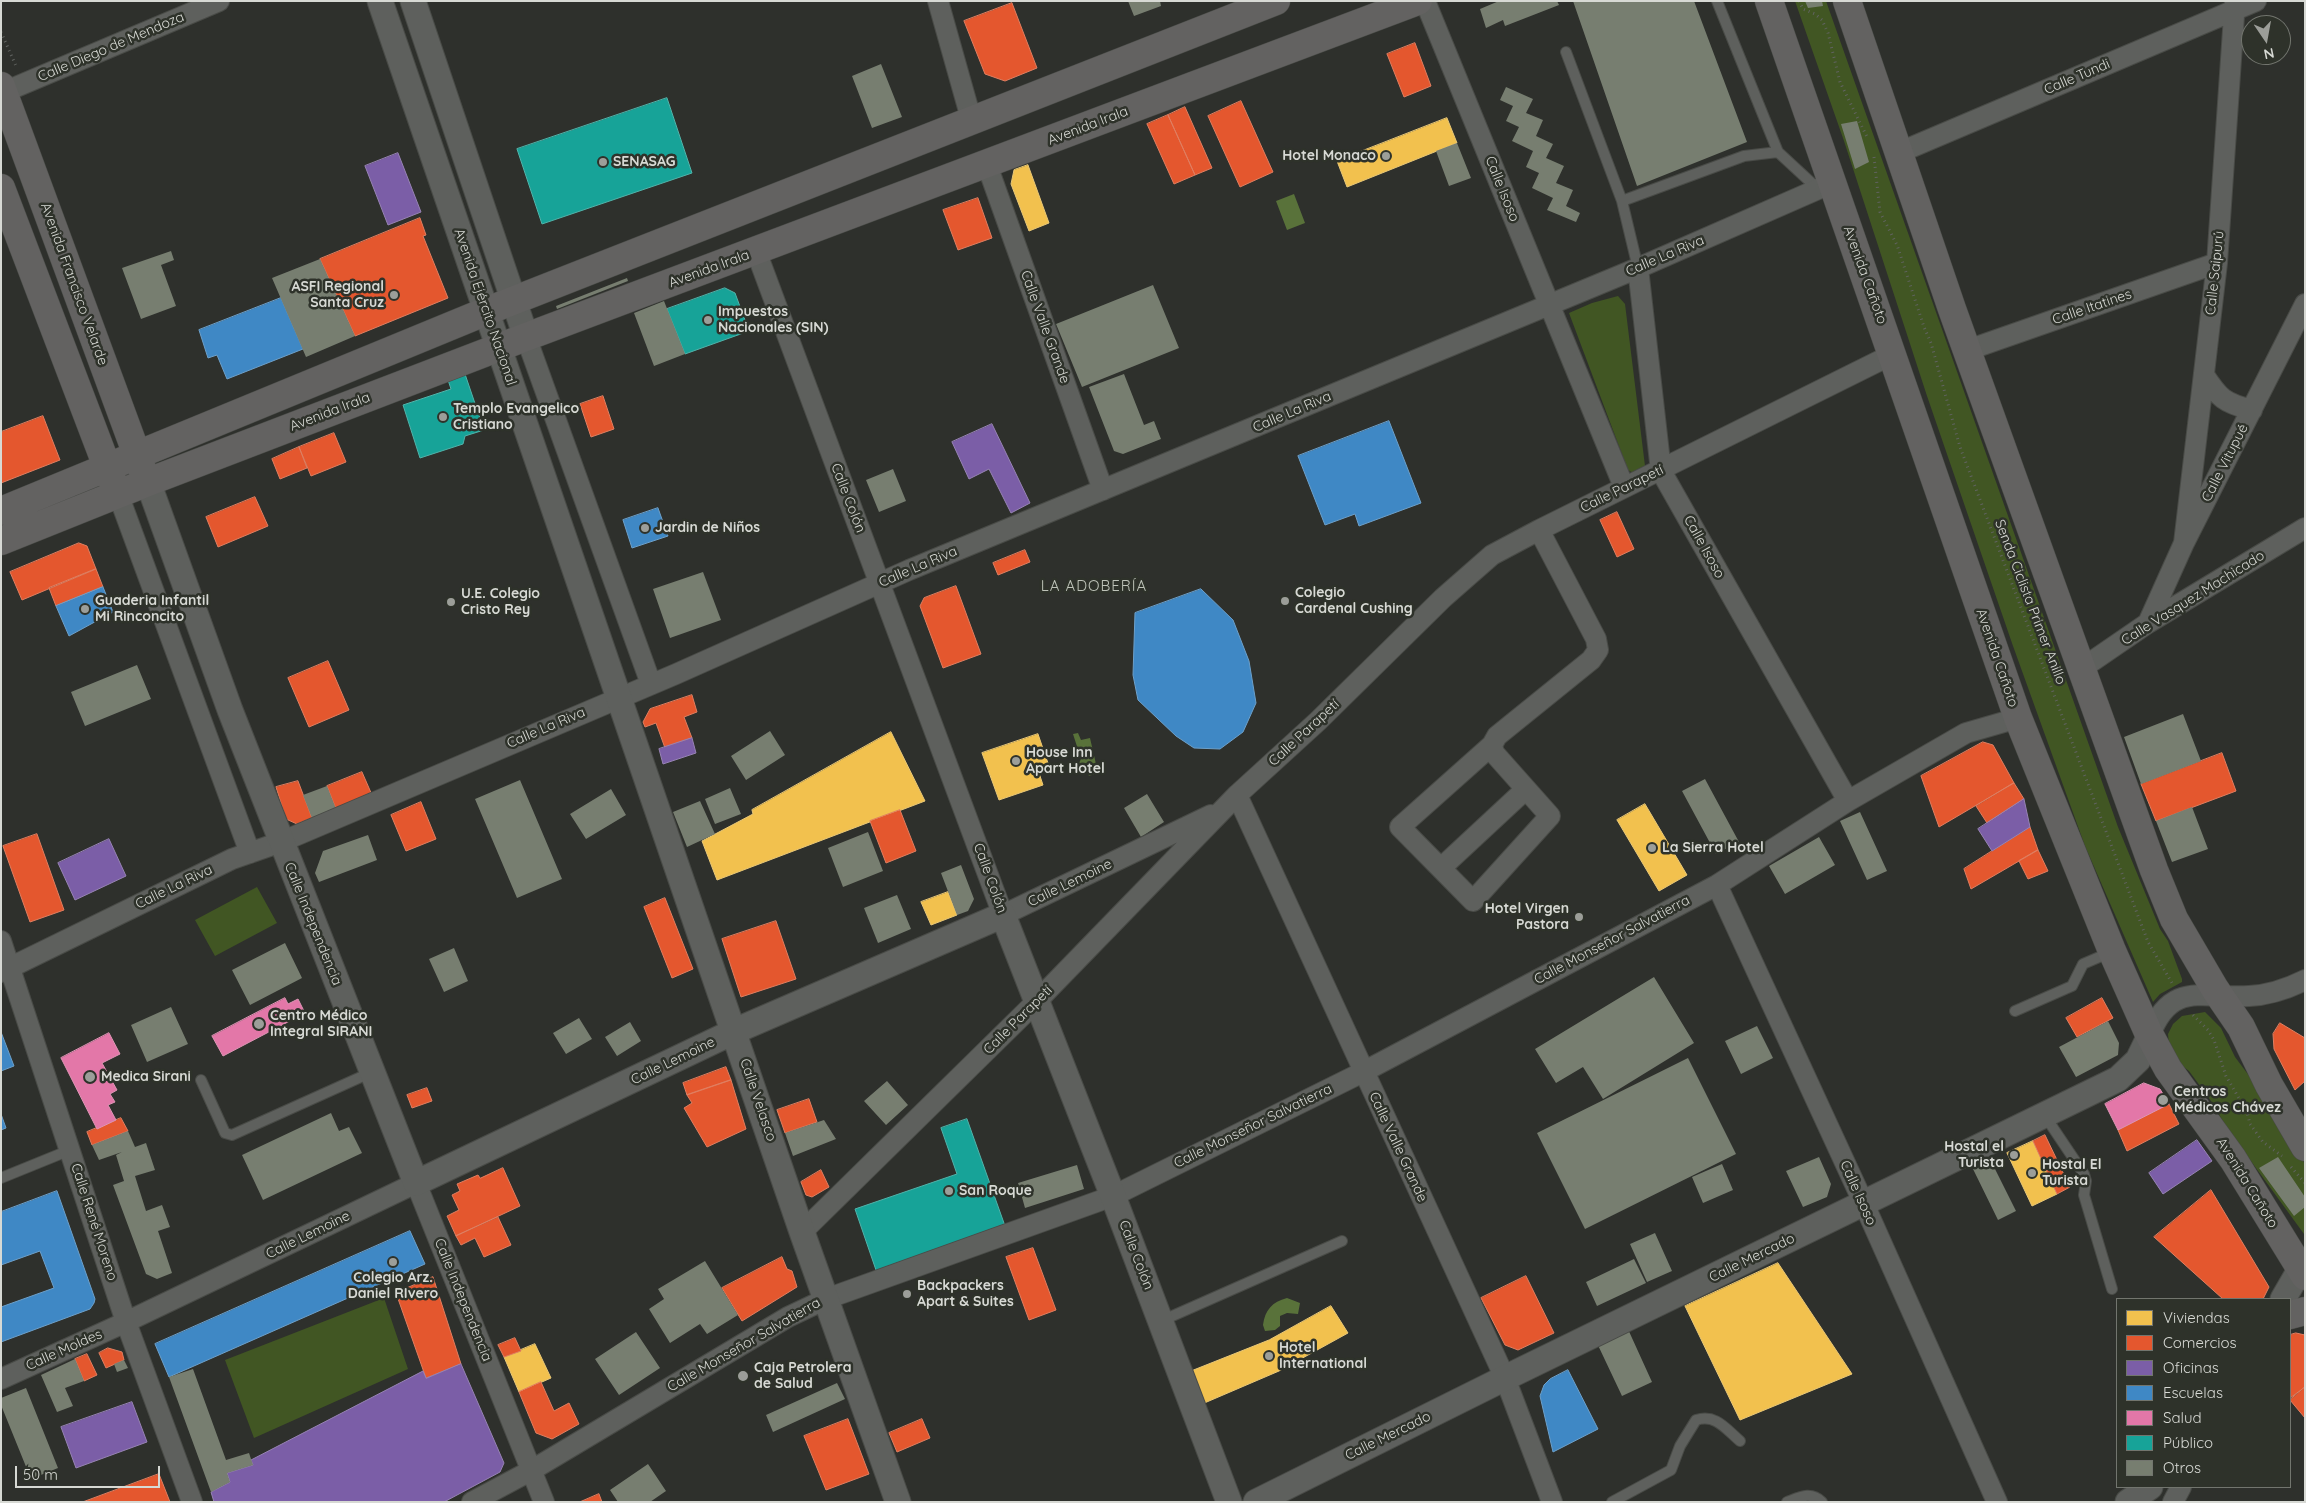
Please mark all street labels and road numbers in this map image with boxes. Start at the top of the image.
street label: Calle Diego de Mendoza [35,9,187,85]
street label: Calle Tundi [2042,56,2112,98]
street label: Avenida Irala [1045,103,1131,149]
street label: Calle Isoso [1481,154,1523,224]
street label: Avenida Francisco Velarde [37,200,111,368]
street label: Avenida Cañoto [1839,224,1891,326]
street label: Avenida Ejército Nacional [450,226,520,388]
street label: Calle Saipurú [2202,230,2228,316]
street label: Calle La Riva [1623,232,1707,280]
street label: Avenida Irala [666,247,752,291]
street label: Calle Valle Grande [1017,268,1073,386]
street label: Calle Itatines [2050,286,2134,328]
street label: Calle La Riva [1250,388,1334,436]
street label: Avenida Irala [287,389,373,435]
street label: Calle Vitupué [2198,421,2252,505]
street label: Calle Colón [827,461,869,535]
street label: Calle Parapetí [1578,462,1666,516]
street label: Calle Isoso [1680,513,1728,581]
street label: Senda Ciclista Primer Anillo [1991,517,2069,687]
street label: Calle La Riva [876,543,960,591]
street label: Calle Vasquez Machicado [2118,547,2268,649]
street label: Avenida Cañoto [1972,607,2022,709]
street label: Calle Parapetí [1265,696,1343,770]
street label: Calle La Riva [504,704,588,752]
street label: Calle Colón [970,841,1010,915]
street label: Calle Lemoine [1025,855,1115,911]
street label: Calle Independencia [281,860,345,988]
street label: Calle La Riva [133,861,215,913]
street label: Calle Monseñor Salvatierra [1531,892,1693,988]
street label: Calle Parapetí [980,982,1056,1058]
street label: Calle Lemoine [628,1033,718,1089]
street label: Calle Velasco [736,1056,780,1144]
street label: Calle Monseñor Salvatierra [1171,1080,1335,1172]
street label: Calle Valle Grande [1365,1089,1431,1205]
street label: Avenida Cañoto [2213,1135,2281,1231]
street label: Calle Isoso [1836,1158,1880,1228]
street label: Calle René Moreno [67,1161,121,1283]
street label: Calle Lemoine [263,1207,353,1263]
street label: Calle Colón [1115,1218,1157,1292]
street label: Calle Mercado [1707,1230,1797,1286]
street label: Calle Independencia [431,1236,495,1364]
street label: Calle Monseñor Salvatierra [665,1294,823,1396]
street label: Calle Moldes [23,1326,105,1374]
street label: Calle Mercado [1343,1408,1433,1464]

